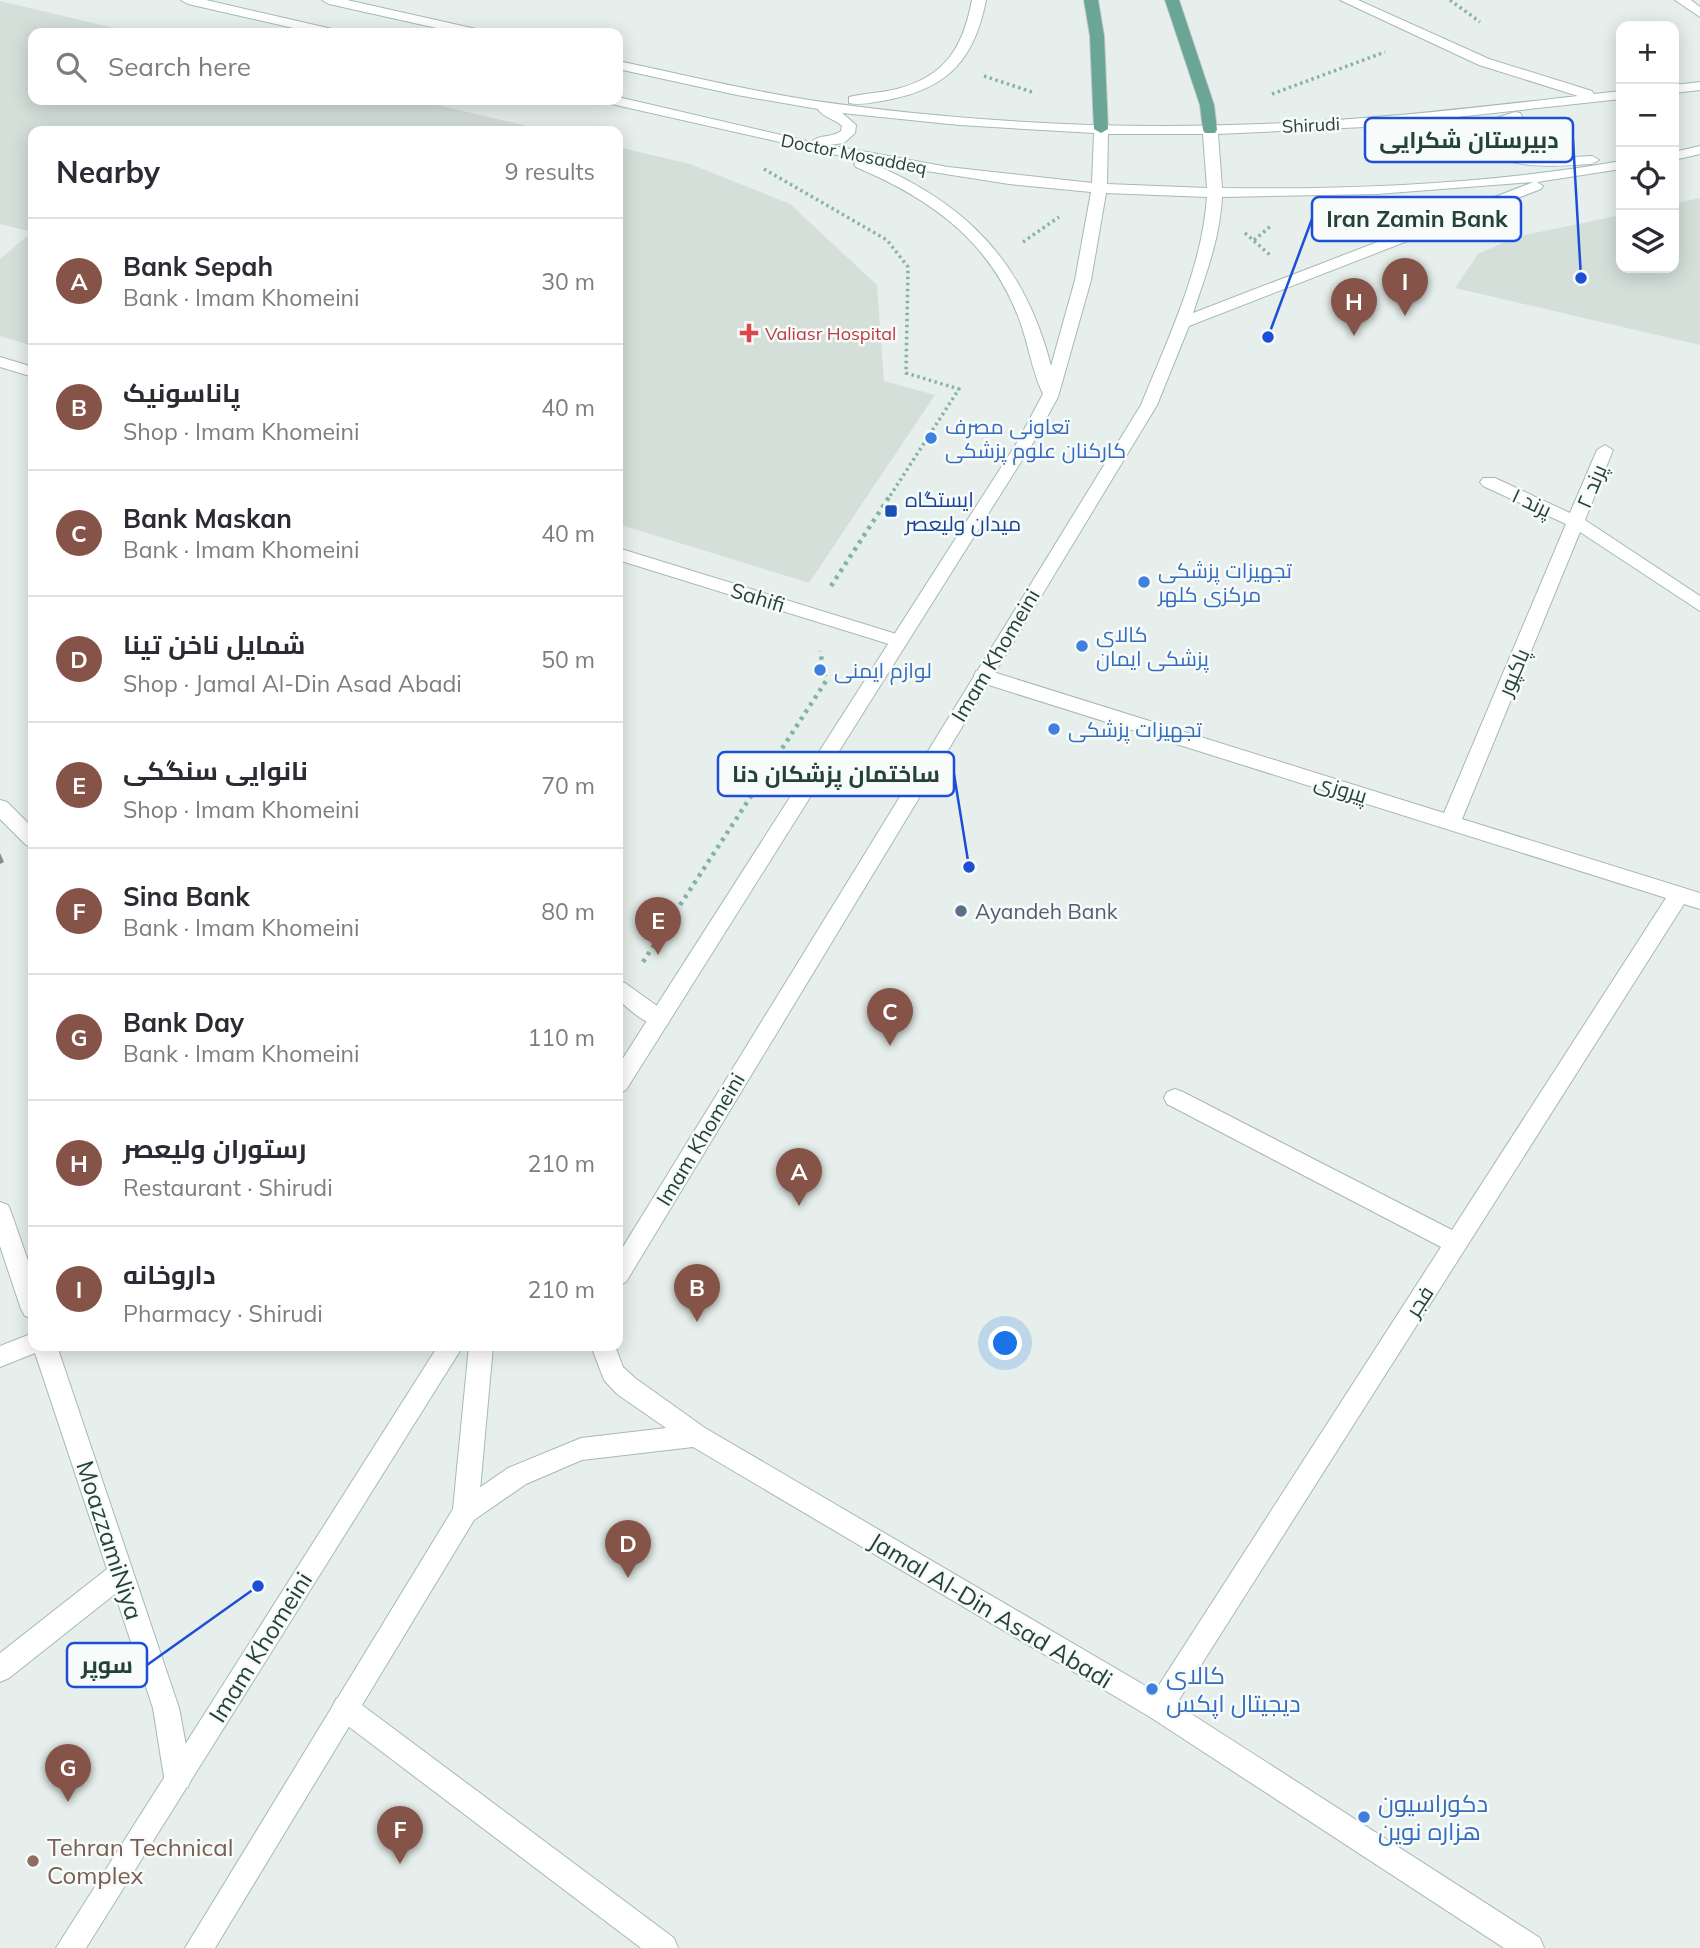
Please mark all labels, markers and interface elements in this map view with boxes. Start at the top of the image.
map controls [1616,21,1679,273]
button: + [1616,21,1679,84]
search box [28,28,623,105]
icon: search [52,48,90,86]
text: Search here [108,50,251,83]
button: − [1616,84,1679,147]
street label: Shirudi [1281,112,1341,138]
callout: دبیرستان شکرایی [1365,118,1573,162]
text: دبیرستان شکرایی [1379,125,1559,154]
street label: Doctor Mosaddeq [779,129,929,179]
button: locate [1616,147,1679,210]
text: Nearby [56,153,160,191]
text: 9 results [505,157,595,186]
callout: Iran Zamin Bank [1312,197,1521,241]
text: Iran Zamin Bank [1326,204,1509,233]
button: layers [1616,210,1679,273]
text: Bank Sepah [123,250,273,283]
pin: I [1382,258,1428,316]
text: A [70,267,88,296]
text: 30 m [541,267,595,296]
pin: H [1331,278,1377,336]
text: Bank · Imam Khomeini [123,283,360,312]
place label: Valiasr Hospital [765,322,896,345]
marker: Valiasr Hospital [739,323,759,343]
text: پاناسونیک [123,376,240,409]
text: B [71,393,87,422]
text: 40 m [541,393,595,422]
place label: تعاونی مصرف کارکنان علوم پزشکی [945,413,1126,465]
text: Shop · Imam Khomeini [123,417,360,446]
marker: تعاونی مصرف کارکنان علوم پزشکی [923,430,939,446]
street label: پرند ۲ [1570,460,1614,513]
street label: پرند ۱ [1507,482,1556,524]
place label: ایستگاه میدان ولیعصر [904,486,1021,537]
text: Bank Maskan [123,502,292,535]
marker: ایستگاه میدان ولیعصر [883,503,899,519]
text: C [71,519,87,548]
text: 40 m [541,519,595,548]
text: Bank · Imam Khomeini [123,535,360,564]
place label: تجهیزات پزشکی مرکزی کلهر [1157,557,1292,608]
marker: تجهیزات پزشکی مرکزی کلهر [1136,574,1152,590]
street label: Sahifi [728,577,788,617]
street label: Imam Khomeini [945,584,1045,726]
place label: کالای پزشکی ایمان [1096,621,1209,673]
text: شمایل ناخن تینا [123,628,305,661]
marker: کالای پزشکی ایمان [1074,638,1090,654]
street label: پاکپور [1491,644,1536,701]
text: D [70,645,88,674]
text: 50 m [541,645,595,674]
place label: لوازم ایمنی [834,657,932,685]
marker: لوازم ایمنی [812,662,828,678]
text: Shop · Jamal Al-Din Asad Abadi [123,669,462,698]
place label: تجهیزات پزشکی [1068,716,1202,744]
marker: تجهیزات پزشکی [1046,721,1062,737]
callout: ساختمان پزشکان دنا [718,752,954,796]
text: نانوایی سنگکی [123,754,308,787]
text: ساختمان پزشکان دنا [732,759,940,790]
street label: پیروزی [1311,768,1371,810]
text: E [72,771,86,800]
text: 70 m [541,771,595,800]
text: Shop · Imam Khomeini [123,795,360,824]
text: Sina Bank [123,880,250,913]
text: F [72,897,86,926]
text: 80 m [541,897,595,926]
pin: E [635,897,681,955]
place label: Ayandeh Bank [975,898,1118,924]
marker: Ayandeh Bank [953,903,969,919]
text: Bank · Imam Khomeini [123,913,360,942]
pin: C [867,988,913,1046]
text: Bank Day [123,1006,244,1039]
text: G [70,1023,88,1052]
text: 110 m [527,1023,595,1052]
text: Bank · Imam Khomeini [123,1039,360,1068]
street label: Imam Khomeini [650,1068,750,1210]
text: رستوران ولیعصر [123,1132,306,1165]
pin: A [776,1148,822,1206]
text: H [70,1149,88,1178]
text: 210 m [527,1149,595,1178]
text: Restaurant · Shirudi [123,1173,333,1202]
text: داروخانه [123,1258,216,1291]
pin: B [674,1264,720,1322]
text: I [76,1275,82,1304]
text: 210 m [527,1275,595,1304]
street label: فجر [1399,1281,1439,1322]
text: Pharmacy · Shirudi [123,1299,323,1328]
your location [988,1326,1022,1360]
street label: MoazzamiNiya [70,1457,150,1623]
pin: D [605,1520,651,1578]
street label: Jamal Al-Din Asad Abadi [864,1525,1118,1695]
street label: Imam Khomeini [202,1566,318,1728]
callout: سوپر [67,1643,147,1687]
text: سوپر [80,1650,133,1681]
place label: کالای دیجیتال اپکس [1166,1660,1301,1720]
marker: کالای دیجیتال اپکس [1144,1681,1160,1697]
pin: G [45,1744,91,1802]
place label: دکوراسیون هزاره نوین [1378,1788,1488,1846]
pin: F [377,1806,423,1864]
marker: دکوراسیون هزاره نوین [1356,1809,1372,1825]
place label: Tehran Technical Complex [47,1832,233,1890]
marker: Tehran Technical Complex [25,1853,41,1869]

